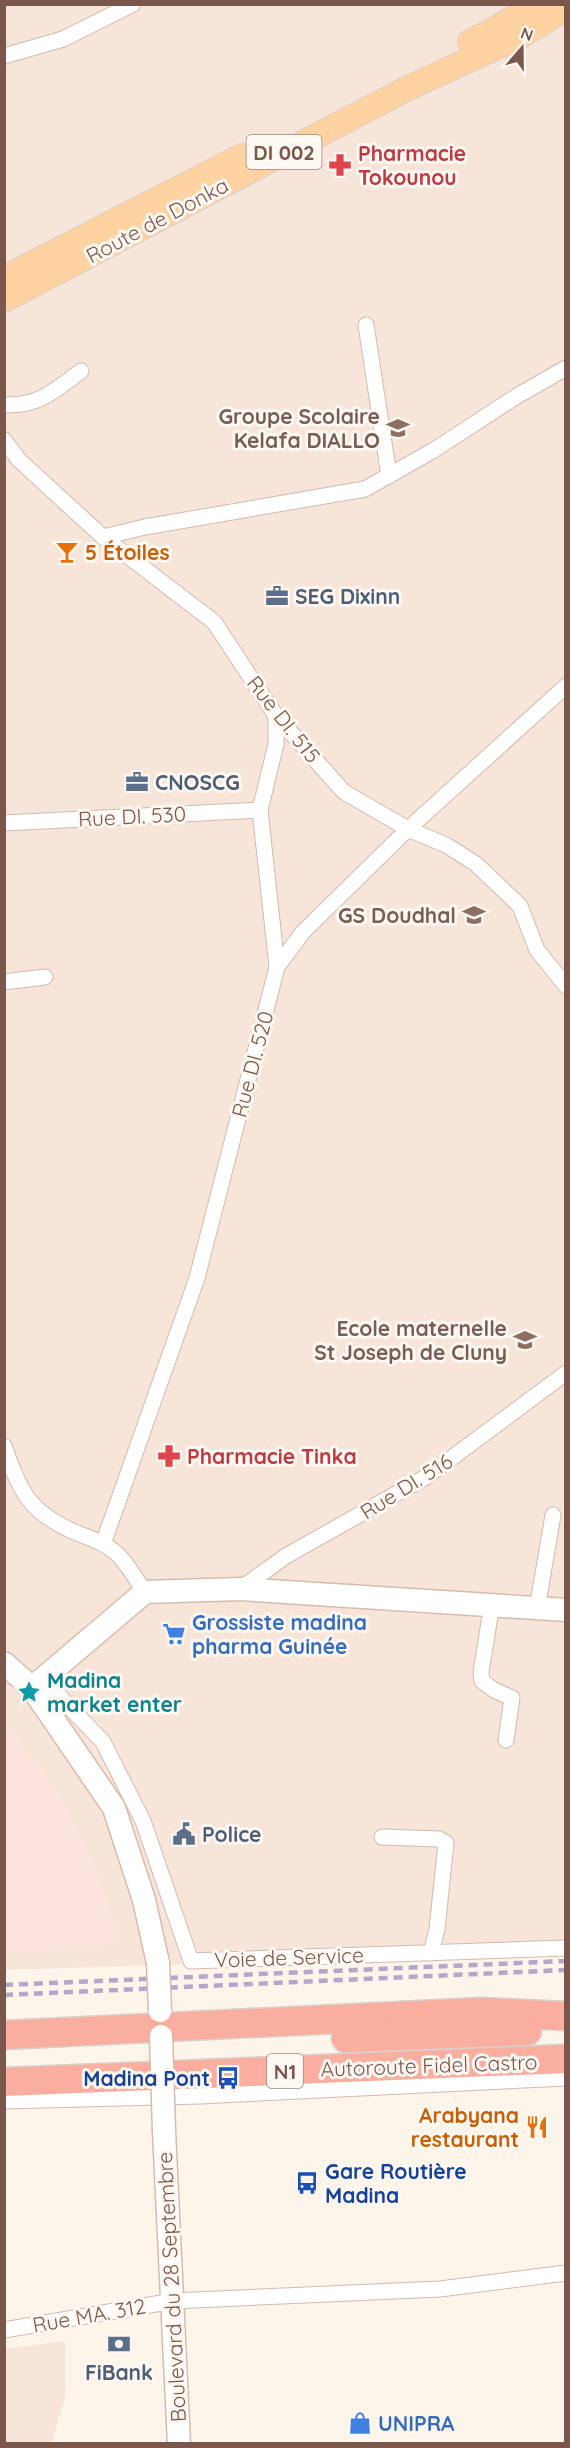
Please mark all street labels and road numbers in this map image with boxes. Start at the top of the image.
road number: DI 002 [246,135,322,169]
street label: Route de Donka [81,172,233,268]
street label: Rue DI. 515 [242,670,326,768]
street label: Rue DI. 530 [77,800,187,832]
street label: Rue DI. 520 [225,1008,279,1120]
street label: Rue DI. 516 [355,1447,457,1525]
street label: Voie de Service [214,1941,364,1973]
street label: Autoroute Fidel Castro [320,2048,538,2082]
road number: N1 [267,2054,303,2088]
street label: Boulevard du 28 Septembre [151,2151,191,2423]
street label: Rue MA. 312 [30,2292,148,2338]

